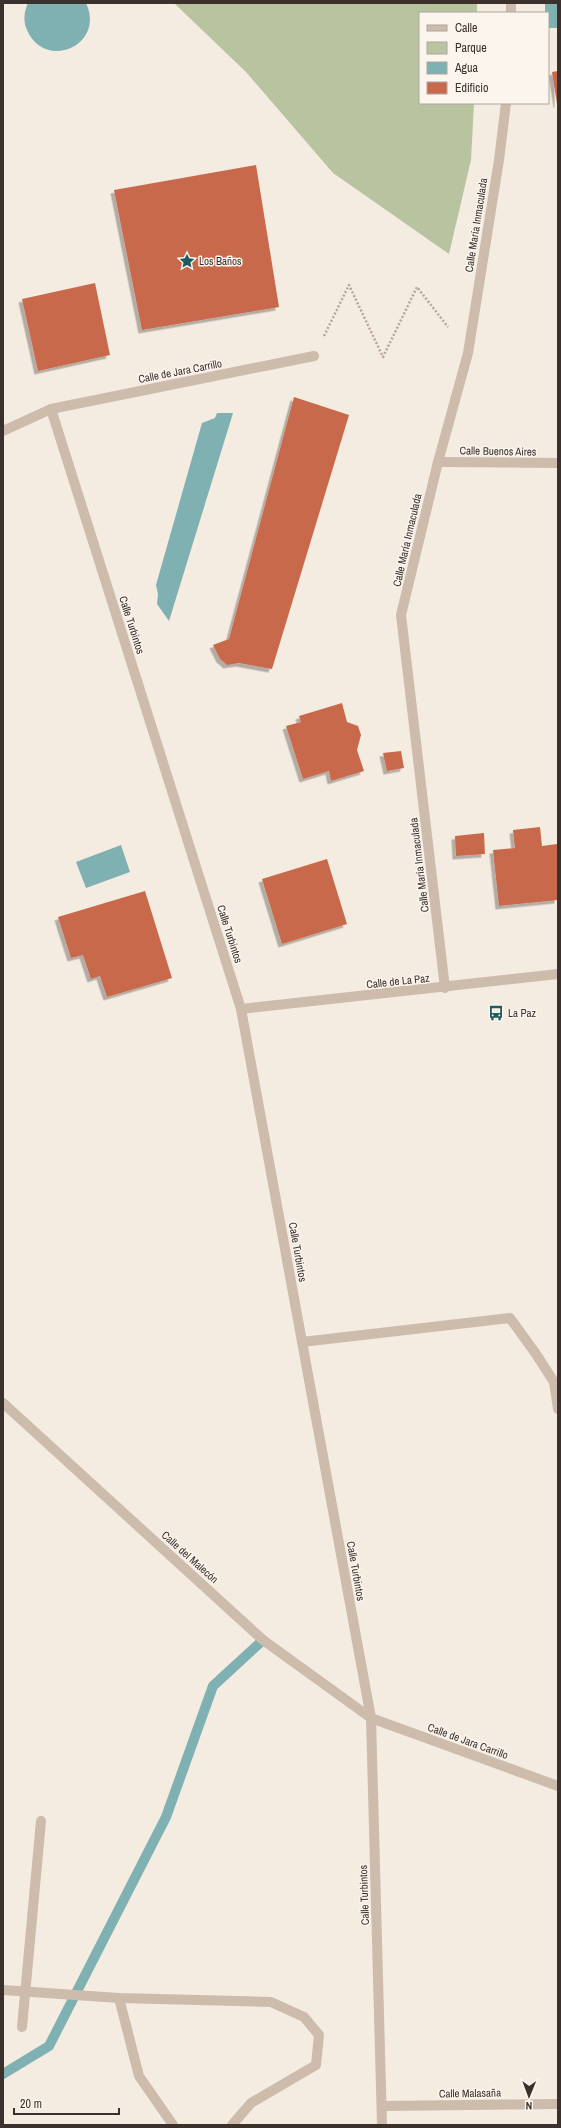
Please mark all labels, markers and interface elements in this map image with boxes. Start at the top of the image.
legend [419,12,549,104]
text: Calle [455,20,477,36]
text: Parque [455,40,487,56]
text: Agua [454,60,479,76]
text: Edificio [455,80,488,96]
street label: Calle María Inmaculada [462,177,490,273]
place icon: Los Baños [178,252,196,270]
place label: Los Baños [199,254,242,268]
street label: Calle de Jara Carrillo [137,356,223,386]
street label: Calle Buenos Aires [460,443,537,459]
street label: Calle María Inmaculada [389,492,425,588]
street label: Calle Turbintos [116,594,148,656]
street label: Calle María Inmaculada [406,817,432,913]
street label: Calle Turbintos [214,903,246,965]
street label: Calle de La Paz [366,971,431,991]
bus stop icon: La Paz [487,1004,505,1022]
place label: La Paz [508,1006,537,1020]
street label: Calle Turbintos [286,1221,310,1283]
street label: Calle del Malecón [159,1528,221,1586]
street label: Calle Turbintos [344,1540,368,1602]
street label: Calle de Jara Carrillo [426,1720,510,1762]
street label: Calle Turbintos [356,1864,372,1925]
north arrow [509,2076,549,2116]
street label: Calle Malasaña [439,2085,501,2101]
scale bar [14,2090,119,2116]
text: 20 m [20,2096,42,2112]
text: N [525,2099,532,2113]

